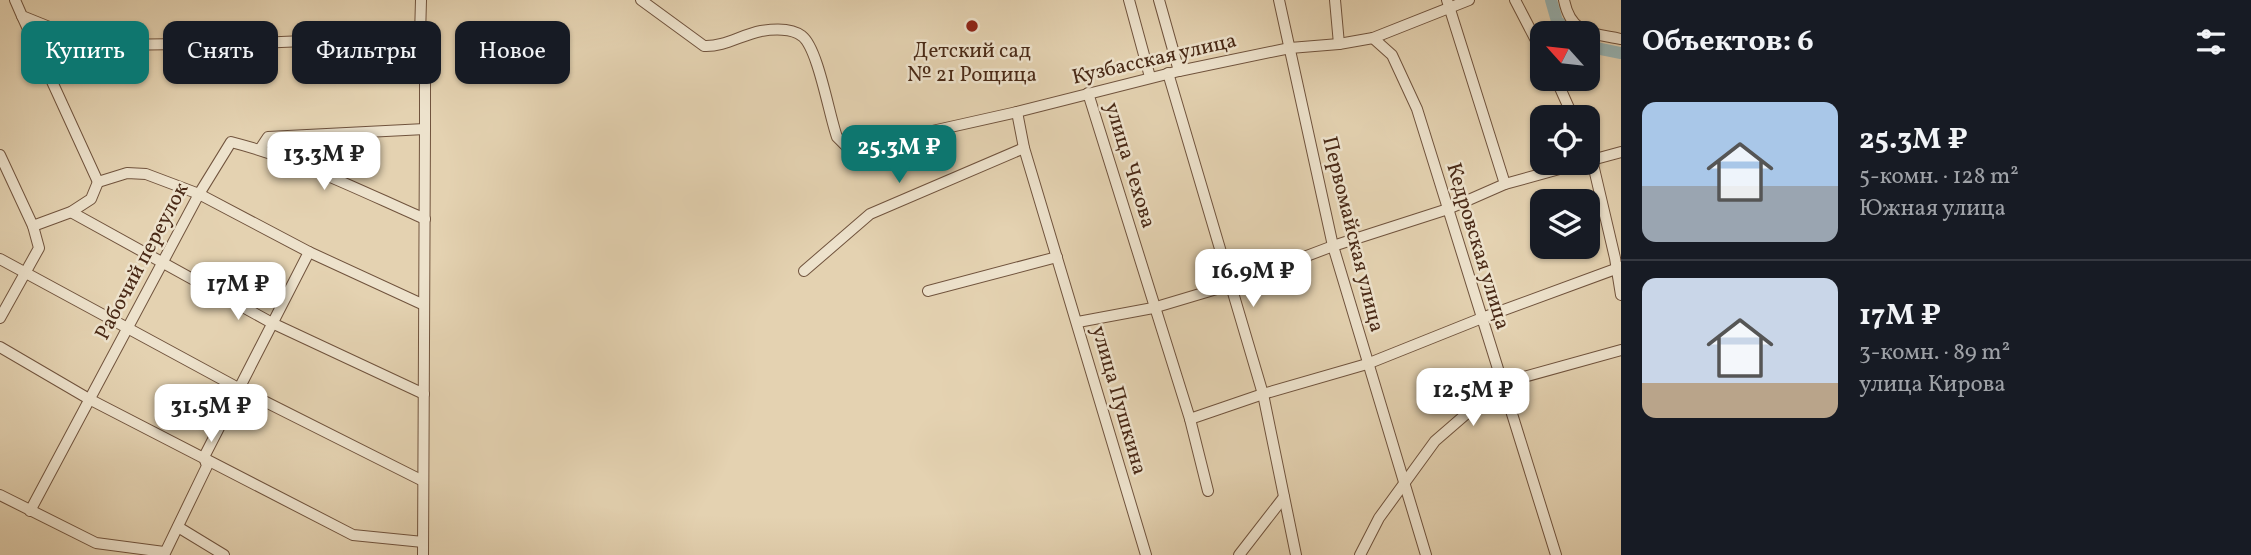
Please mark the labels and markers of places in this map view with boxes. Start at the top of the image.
marker: Детский сад № 21 Рощица [964,18,980,34]
place label: Детский сад № 21 Рощица [907,37,1037,90]
pin: 25.3M ₽ [834,125,964,185]
pin: 13.3M ₽ [259,132,389,192]
pin: 16.9M ₽ [1188,250,1318,309]
pin: 17M ₽ [189,262,287,322]
pin: 12.5M ₽ [1408,368,1538,428]
pin: 31.5M ₽ [146,384,276,444]

